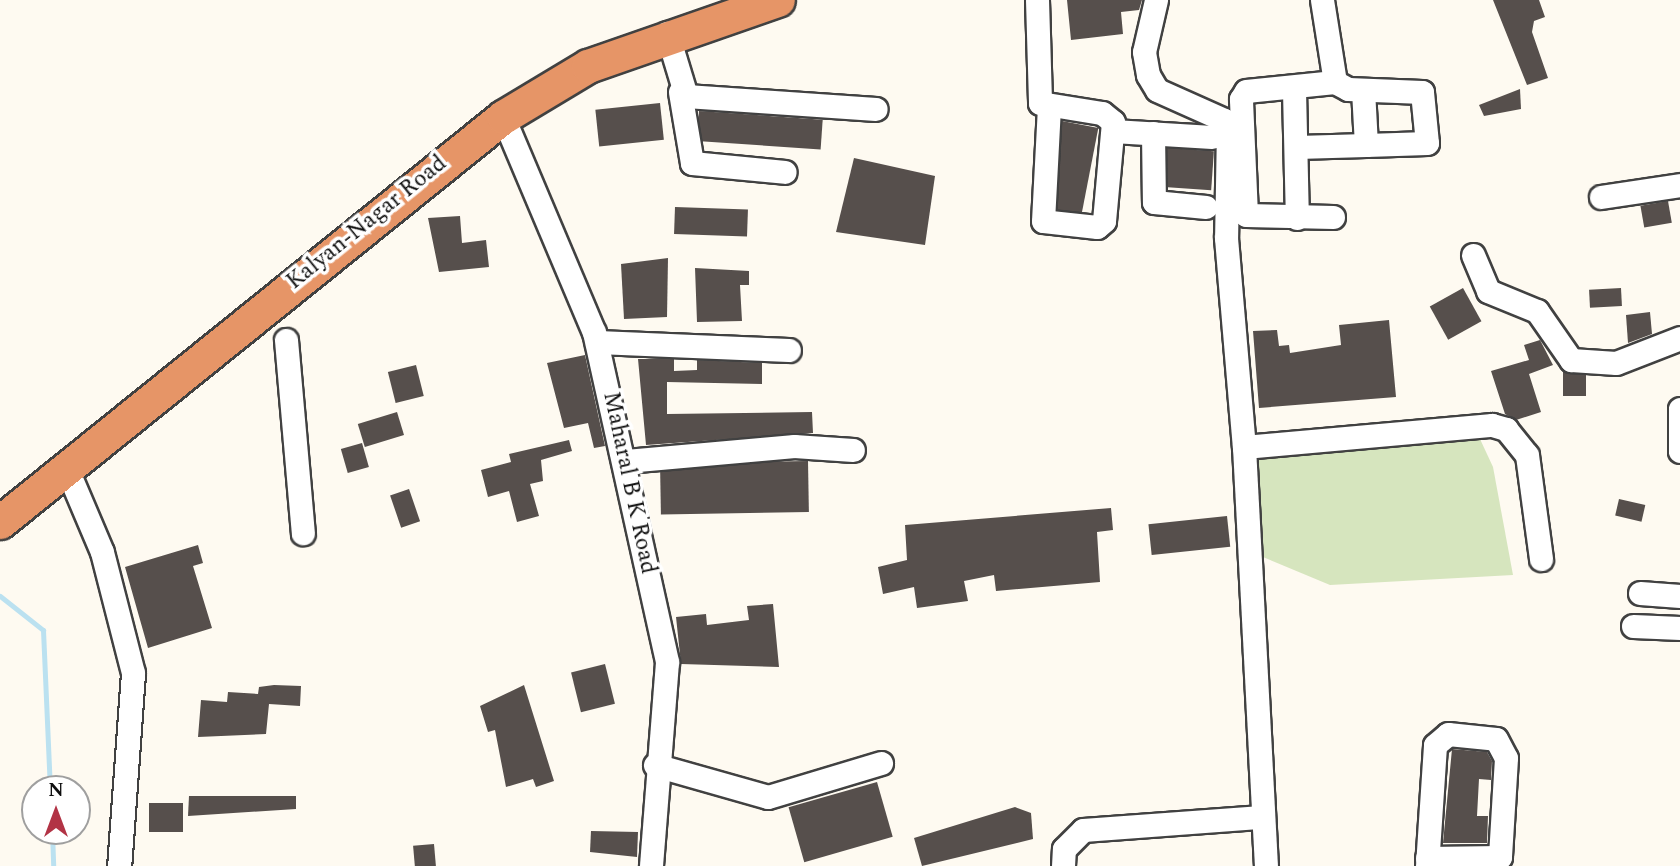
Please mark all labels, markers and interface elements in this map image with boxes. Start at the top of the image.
street label: Kalyan-Nagar Road [281,150,453,296]
street label: Maharal B K Road [596,389,662,577]
north arrow [21,775,91,845]
text: N [48,776,64,805]

